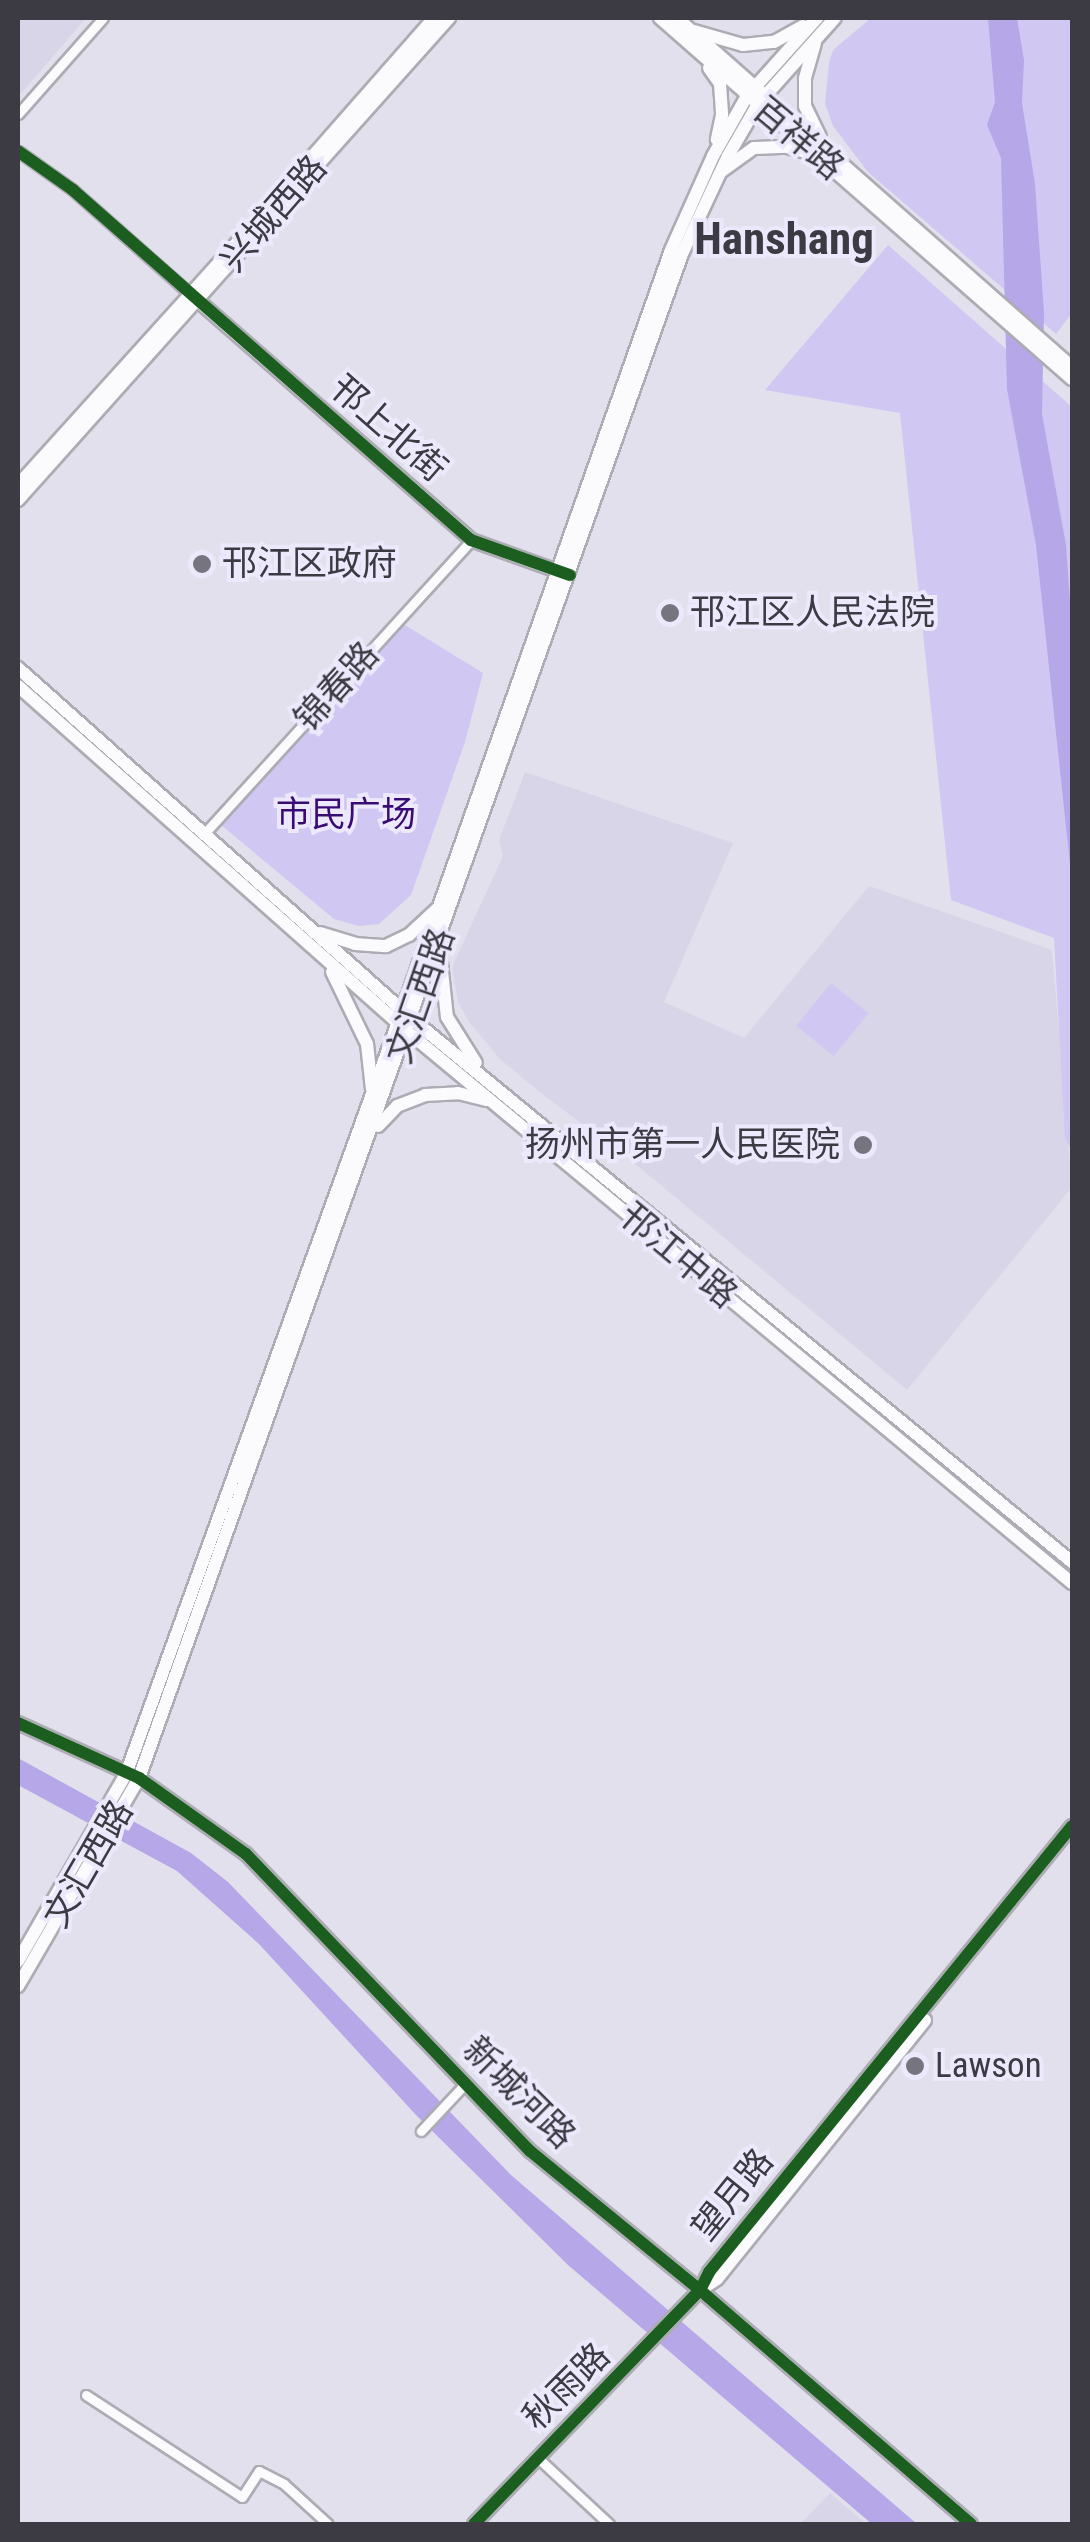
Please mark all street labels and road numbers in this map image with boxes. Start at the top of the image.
street label: 百祥路 [744,89,852,189]
street label: 兴城西路 [212,147,336,281]
street label: 邗上北街 [321,367,455,491]
street label: 锦春路 [286,634,388,740]
street label: 文汇西路 [378,923,464,1069]
street label: 邗江中路 [611,1195,745,1317]
street label: 文汇西路 [36,1793,142,1935]
street label: 新城河路 [455,2029,583,2157]
street label: 望月路 [684,2141,782,2249]
street label: 秋雨路 [515,2335,619,2439]

